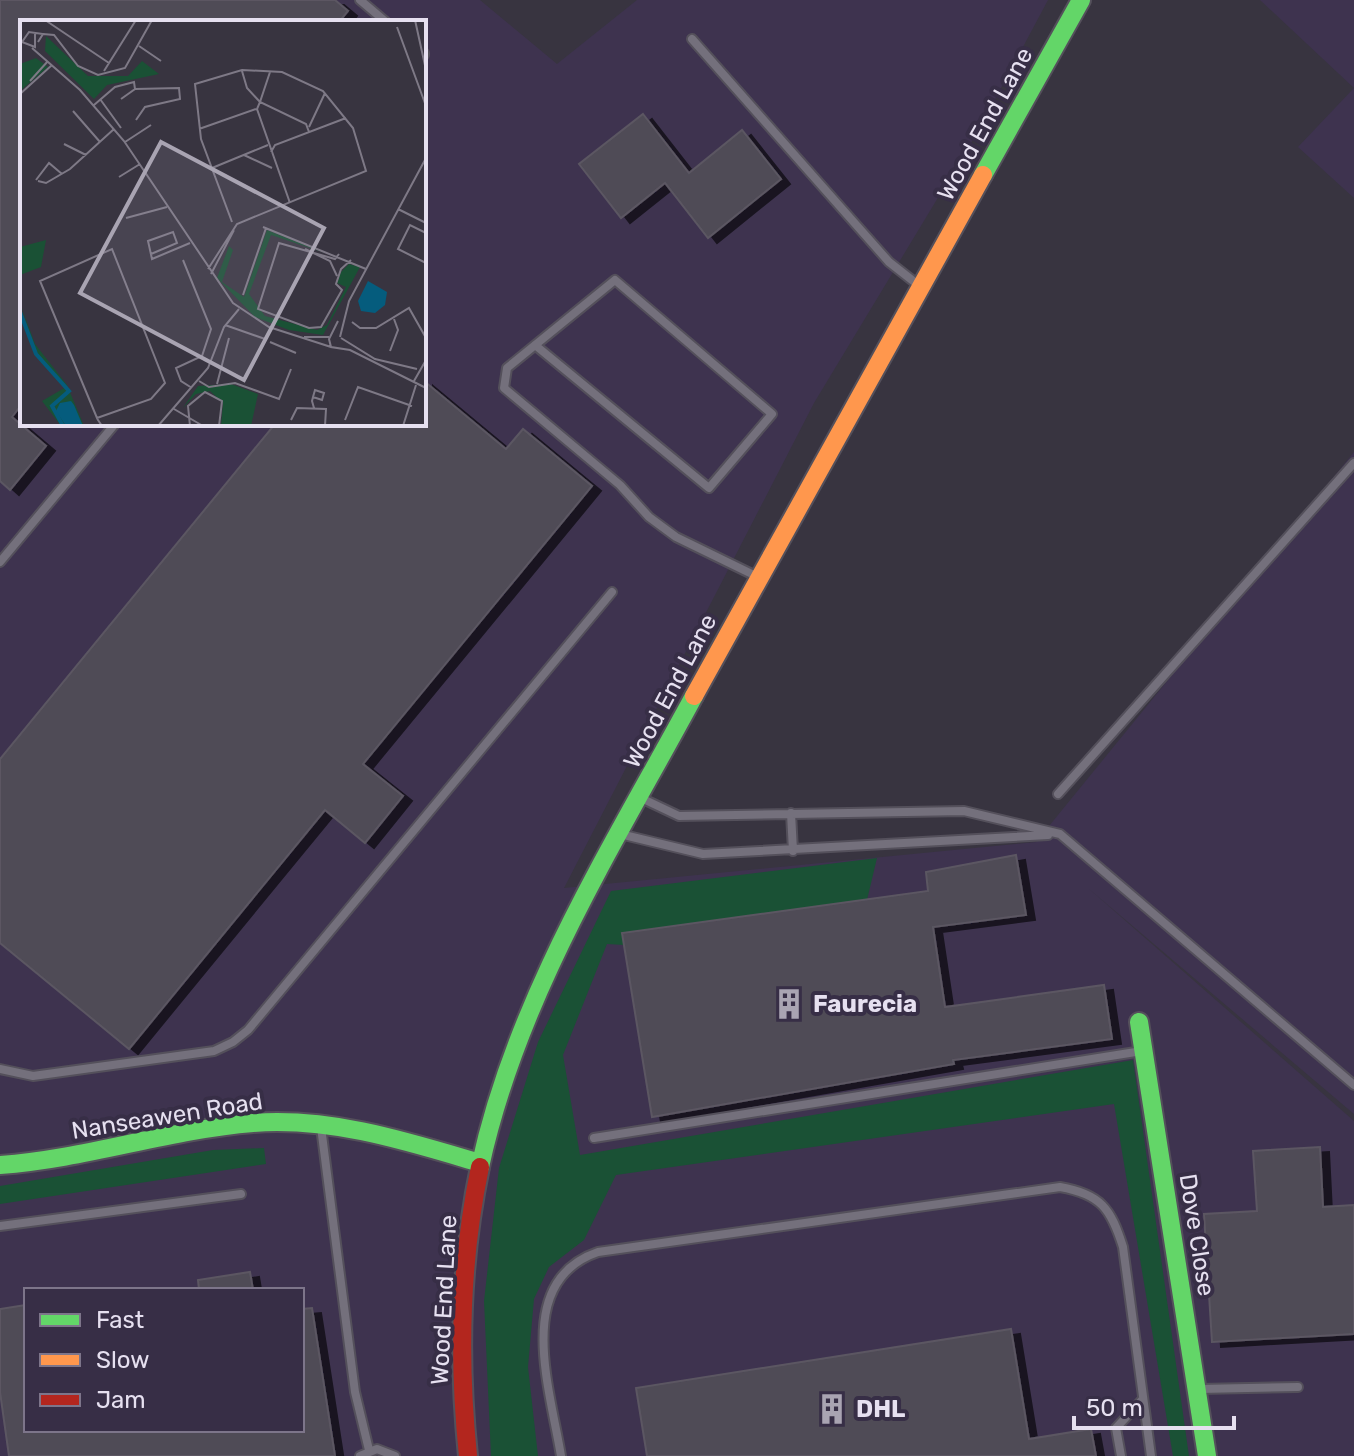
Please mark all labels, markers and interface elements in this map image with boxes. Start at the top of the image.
inset map [20,20,426,426]
street label: Wood End Lane [931,43,1039,205]
street label: Wood End Lane [618,609,722,773]
building icon: Faurecia [772,987,806,1021]
place label: Faurecia [813,990,917,1018]
street label: Nanseawen Road [69,1087,265,1145]
street label: Dove Close [1174,1172,1220,1298]
street label: Wood End Lane [426,1214,462,1386]
legend [24,1288,304,1432]
text: Fast [96,1306,144,1334]
text: Slow [96,1346,149,1374]
scale bar [1074,1380,1234,1430]
text: Jam [96,1386,146,1414]
building icon: DHL [815,1392,849,1426]
text: 50 m [1086,1394,1143,1422]
place label: DHL [856,1395,905,1423]

